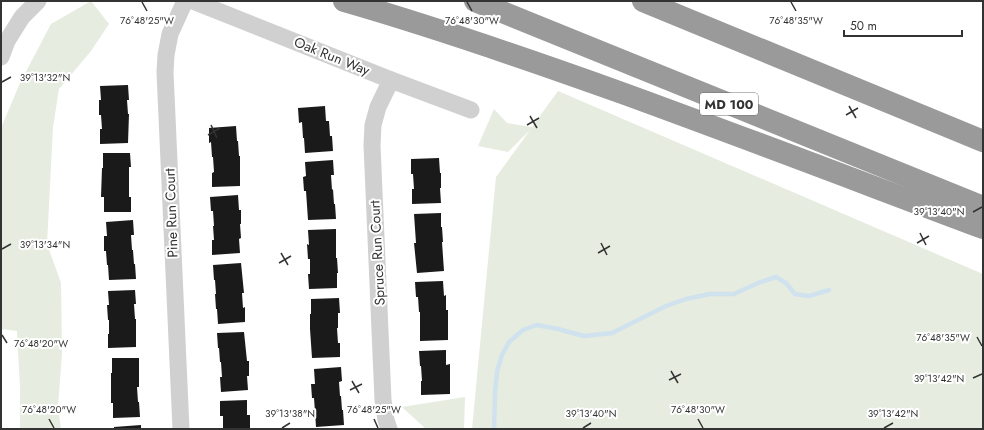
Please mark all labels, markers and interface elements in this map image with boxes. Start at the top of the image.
scale bar [844,12,962,38]
text: 76°48'25"W [120,13,174,28]
text: 76°48'30"W [445,13,499,28]
text: 76°48'35"W [769,13,823,28]
text: 50 m [850,17,877,35]
street label: Oak Run Way [291,32,374,81]
text: 39°13'32"N [20,70,70,85]
road number: MD 100 [700,93,758,115]
street label: Pine Run Court [159,167,183,258]
street label: Spruce Run Court [364,199,390,306]
text: 39°13'40"N [913,204,965,219]
text: 39°13'34"N [20,237,70,252]
text: 76°48'35"W [916,330,970,345]
text: 76°48'20"W [14,336,68,351]
text: 39°13'42"N [914,371,964,386]
text: 76°48'20"W [22,402,76,417]
text: 76°48'25"W [347,402,401,417]
text: 76°48'30"W [671,402,725,417]
text: 39°13'38"N [265,406,315,421]
text: 39°13'40"N [565,406,617,421]
text: 39°13'42"N [868,406,918,421]

